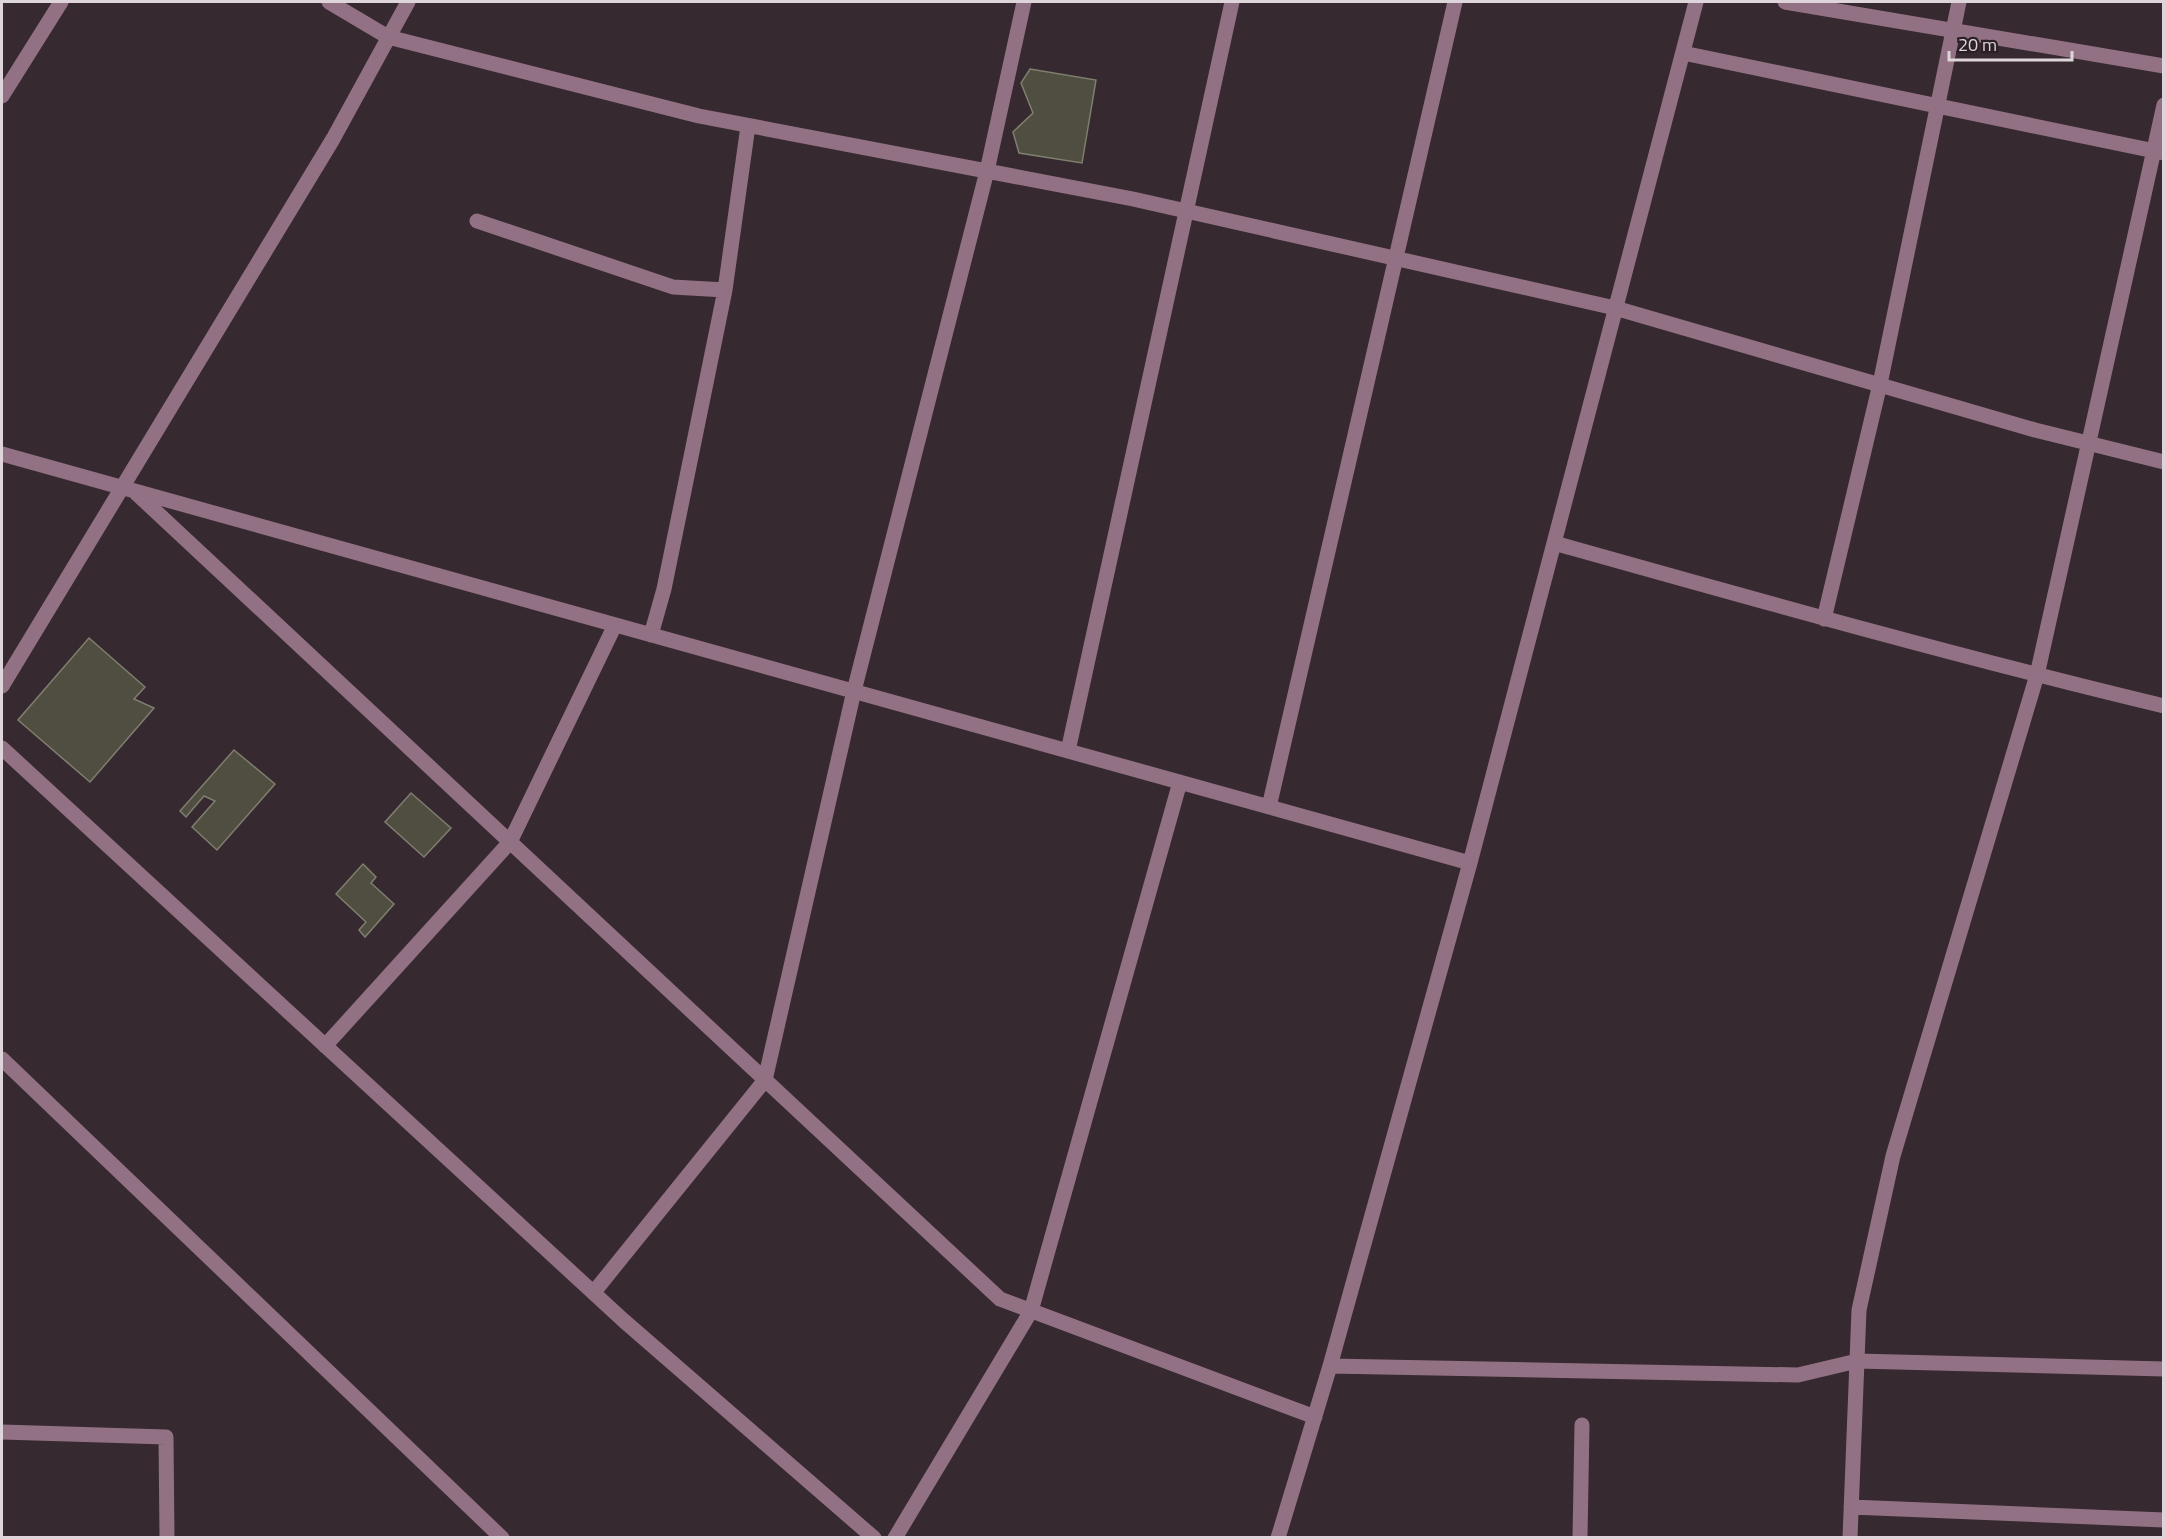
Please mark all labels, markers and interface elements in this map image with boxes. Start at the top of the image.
scale bar [1949,24,2072,62]
text: 20 m [1958,31,1997,58]

